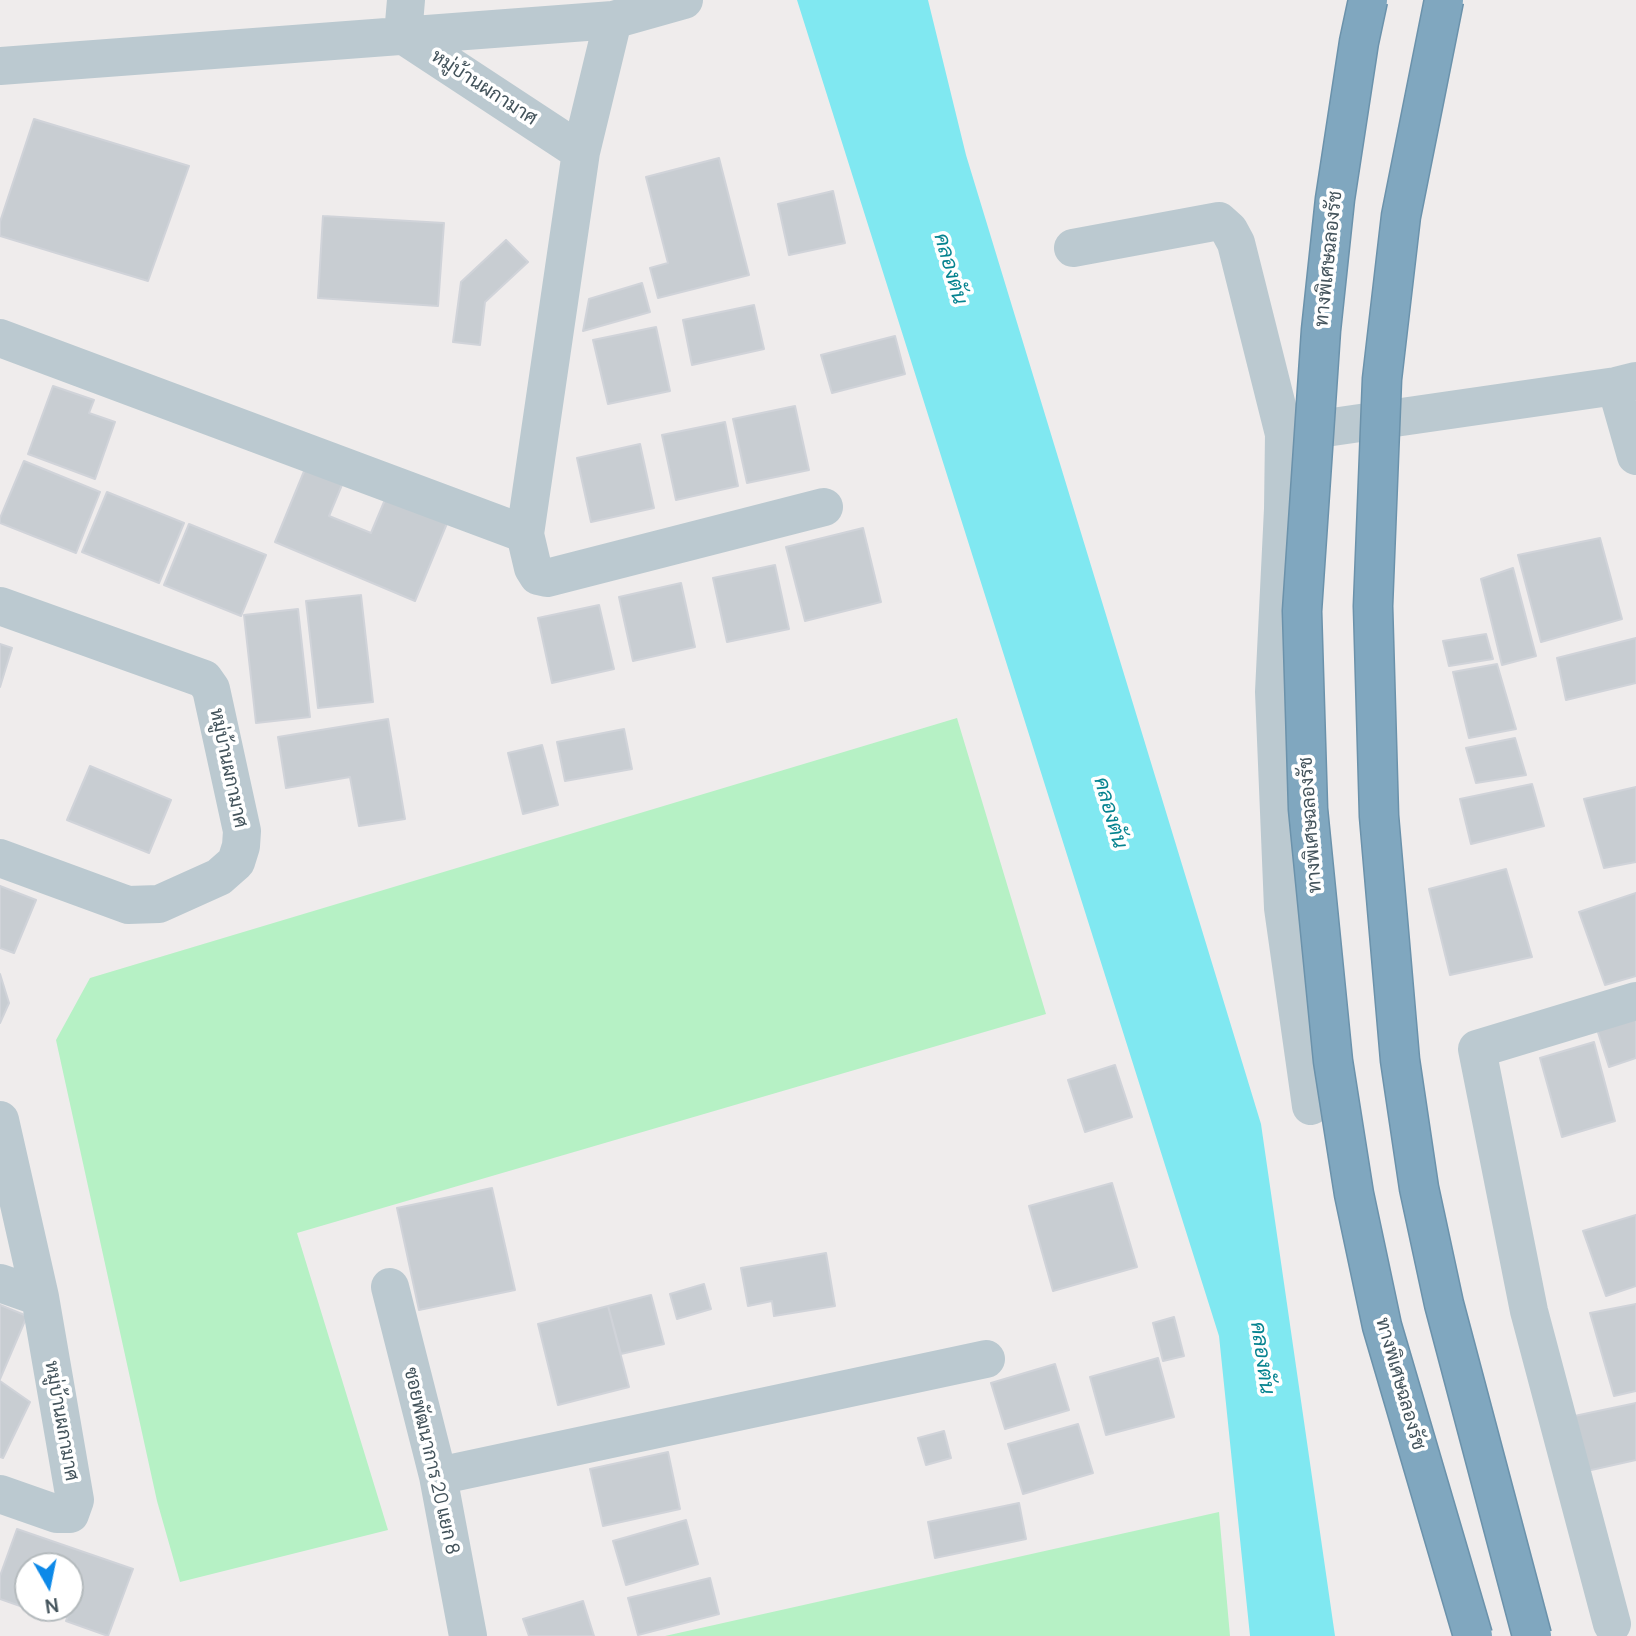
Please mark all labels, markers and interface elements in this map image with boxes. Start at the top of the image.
street label: หมู่บ้านผกามาศ [427,45,541,131]
street label: ทางพิเศษฉลองรัช [1311,190,1347,328]
water label: คลองตัน [928,231,972,307]
street label: หมู่บ้านผกามาศ [204,706,252,830]
street label: ทางพิเศษฉลองรัช [1295,756,1327,894]
water label: คลองตัน [1088,775,1132,851]
street label: ทางพิเศษฉลองรัช [1370,1315,1430,1453]
water label: คลองตัน [1244,1320,1280,1396]
street label: หมู่บ้านผกามาศ [39,1359,83,1483]
street label: ซอยพัฒนาการ 20 แยก 8 [398,1365,464,1557]
north arrow [14,1552,84,1622]
text: N [43,1592,61,1620]

